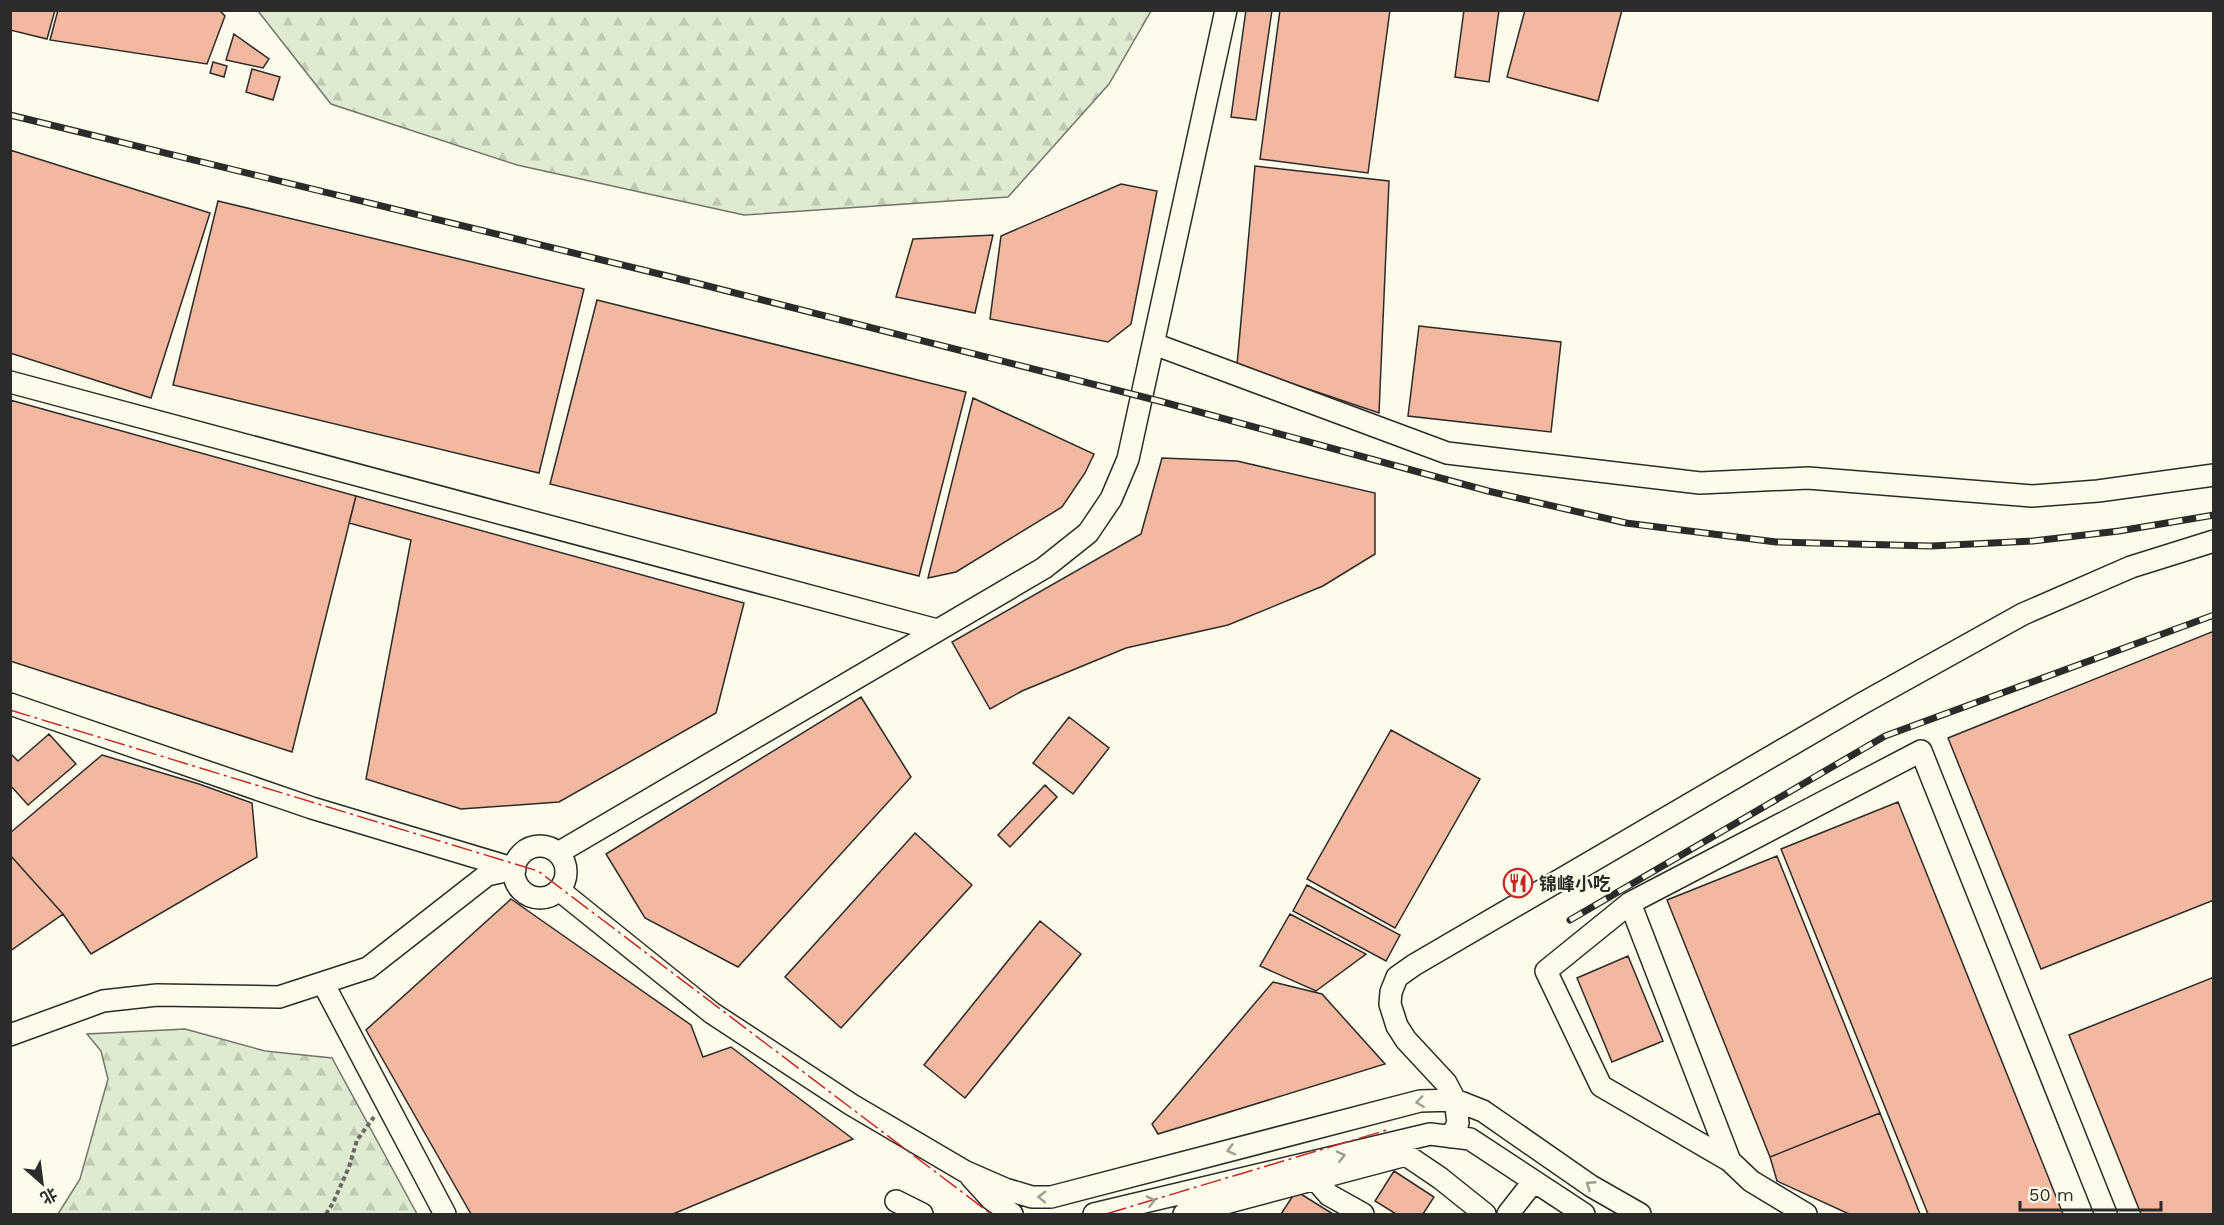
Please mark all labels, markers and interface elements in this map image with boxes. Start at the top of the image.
restaurant icon: 锦峰小吃 [1502,867,1534,899]
place label: 锦峰小吃 [1539,873,1611,894]
one-way arrow [1415,1096,1425,1108]
one-way arrow [1226,1143,1236,1156]
one-way arrow [1336,1150,1346,1163]
north arrow [12,1153,72,1213]
scale bar [2020,1174,2161,1212]
one-way arrow [1586,1180,1596,1192]
text: 北 [37,1184,60,1208]
text: 50 m [2029,1184,2074,1205]
one-way arrow [1038,1191,1047,1203]
one-way arrow [1146,1195,1156,1208]

